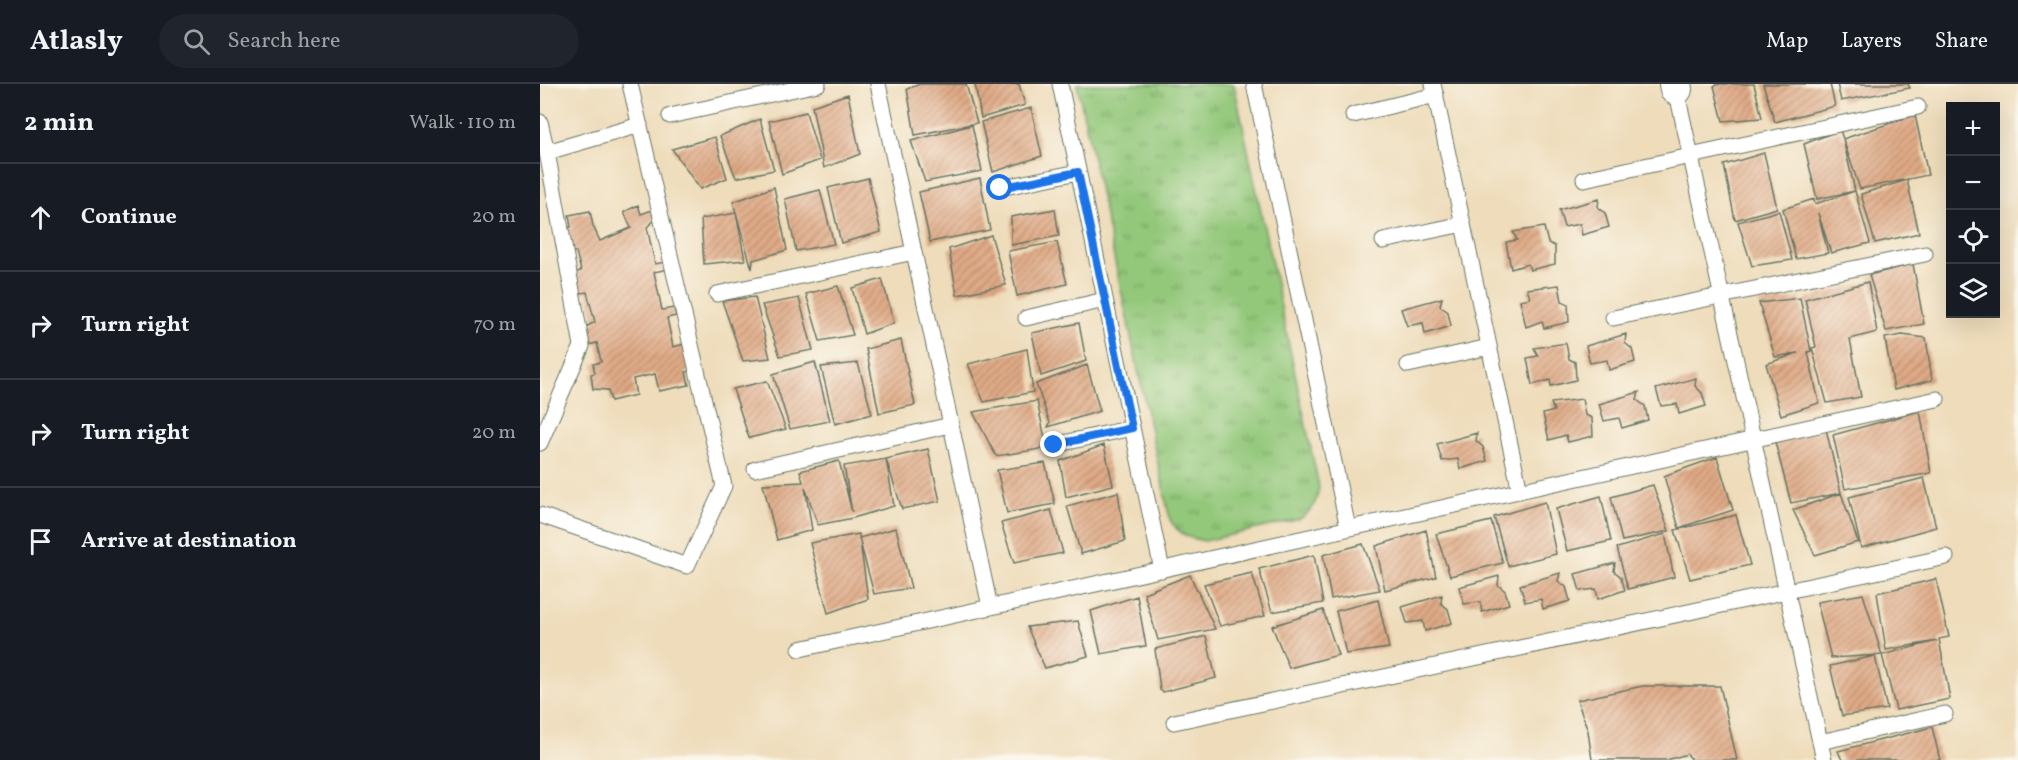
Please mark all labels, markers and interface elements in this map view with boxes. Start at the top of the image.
search box [159,14,579,68]
text: Atlasly [30,22,123,61]
icon: search [180,25,213,58]
text: Search here [228,26,340,57]
text: Map [1766,27,1808,56]
text: Layers [1841,27,1902,56]
text: Share [1935,27,1988,56]
map controls [1946,102,2000,318]
button: + [1946,102,2000,156]
text: 2 min [24,105,94,141]
text: Walk · 110 m [409,109,516,137]
button: − [1946,156,2000,210]
route start [986,174,1012,200]
icon: ahead [24,201,57,234]
text: Continue [81,202,177,233]
text: 20 m [472,203,516,231]
button: locate [1946,210,2000,264]
button: layers [1946,264,2000,318]
icon: right [24,309,57,342]
text: Turn right [81,310,189,341]
text: 70 m [473,311,516,339]
icon: right [24,417,57,450]
text: Turn right [81,418,189,449]
text: 20 m [472,419,516,447]
route end [1040,431,1066,457]
icon: arrive [24,525,57,558]
text: Arrive at destination [81,526,297,557]

